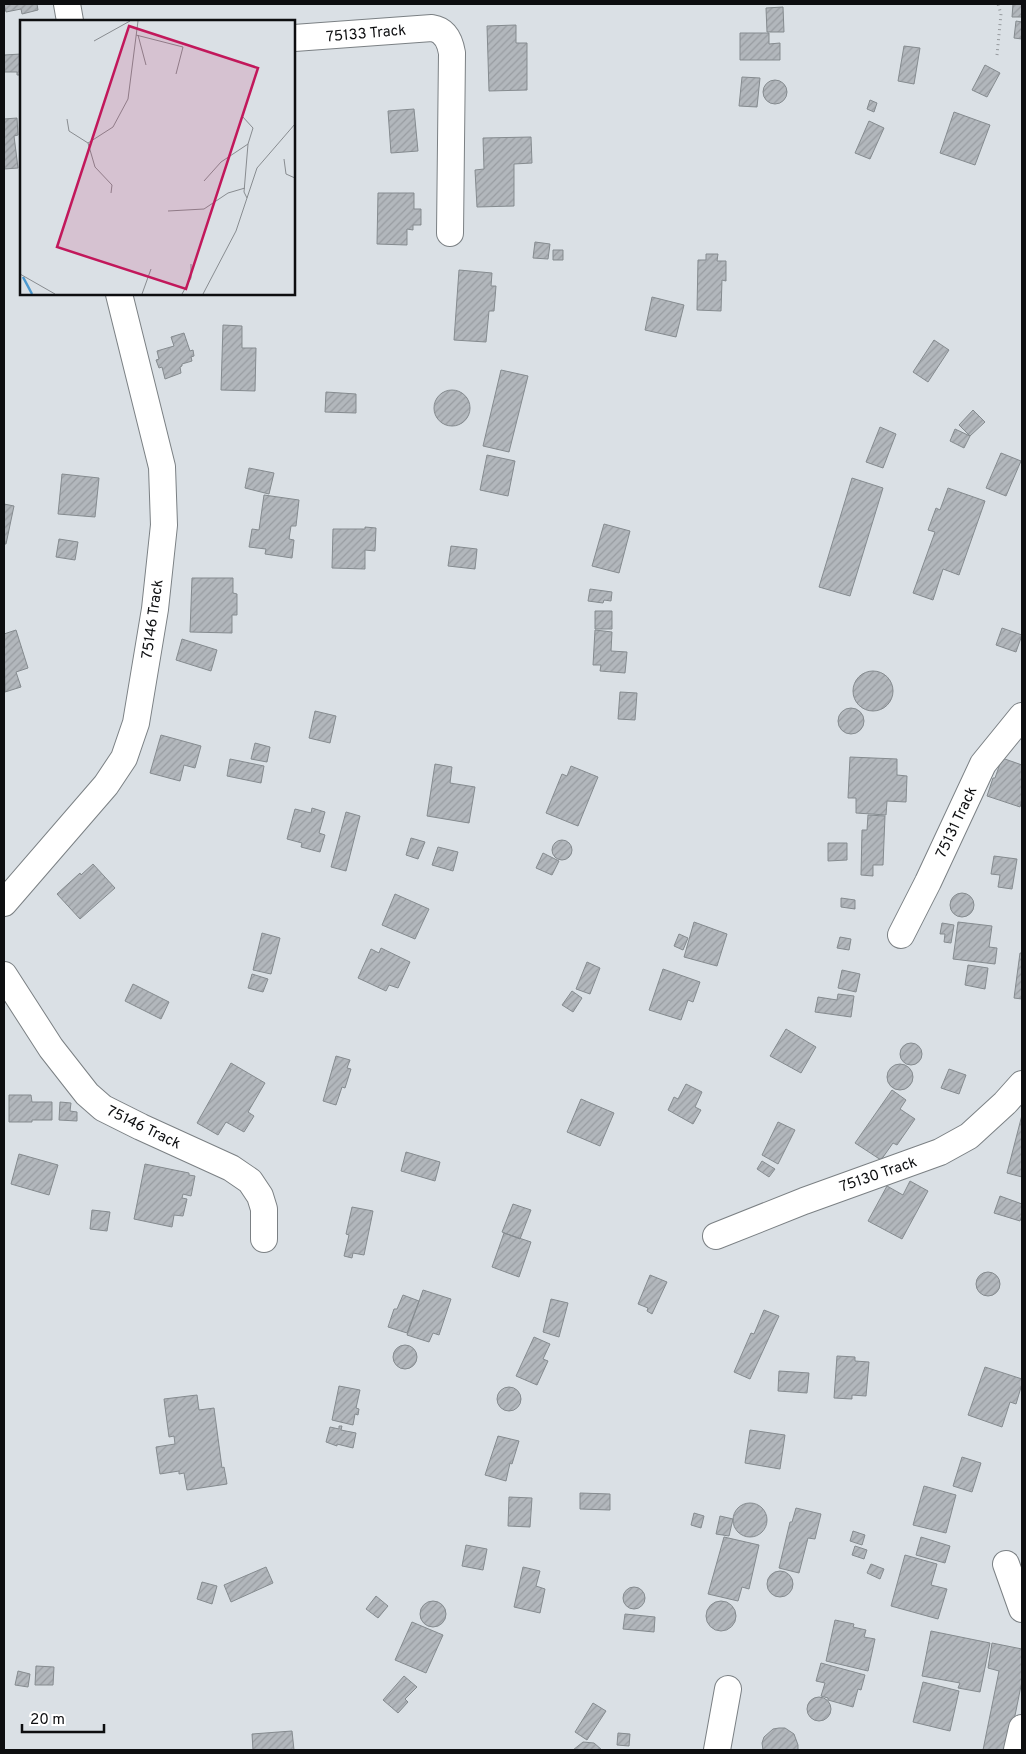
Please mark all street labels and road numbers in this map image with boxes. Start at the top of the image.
street label: 75133 Track [325,22,407,47]
street label: 75146 Track [138,578,168,660]
street label: 75131 Track [933,784,982,861]
street label: 75146 Track [103,1102,184,1154]
street label: 75130 Track [837,1153,920,1198]

